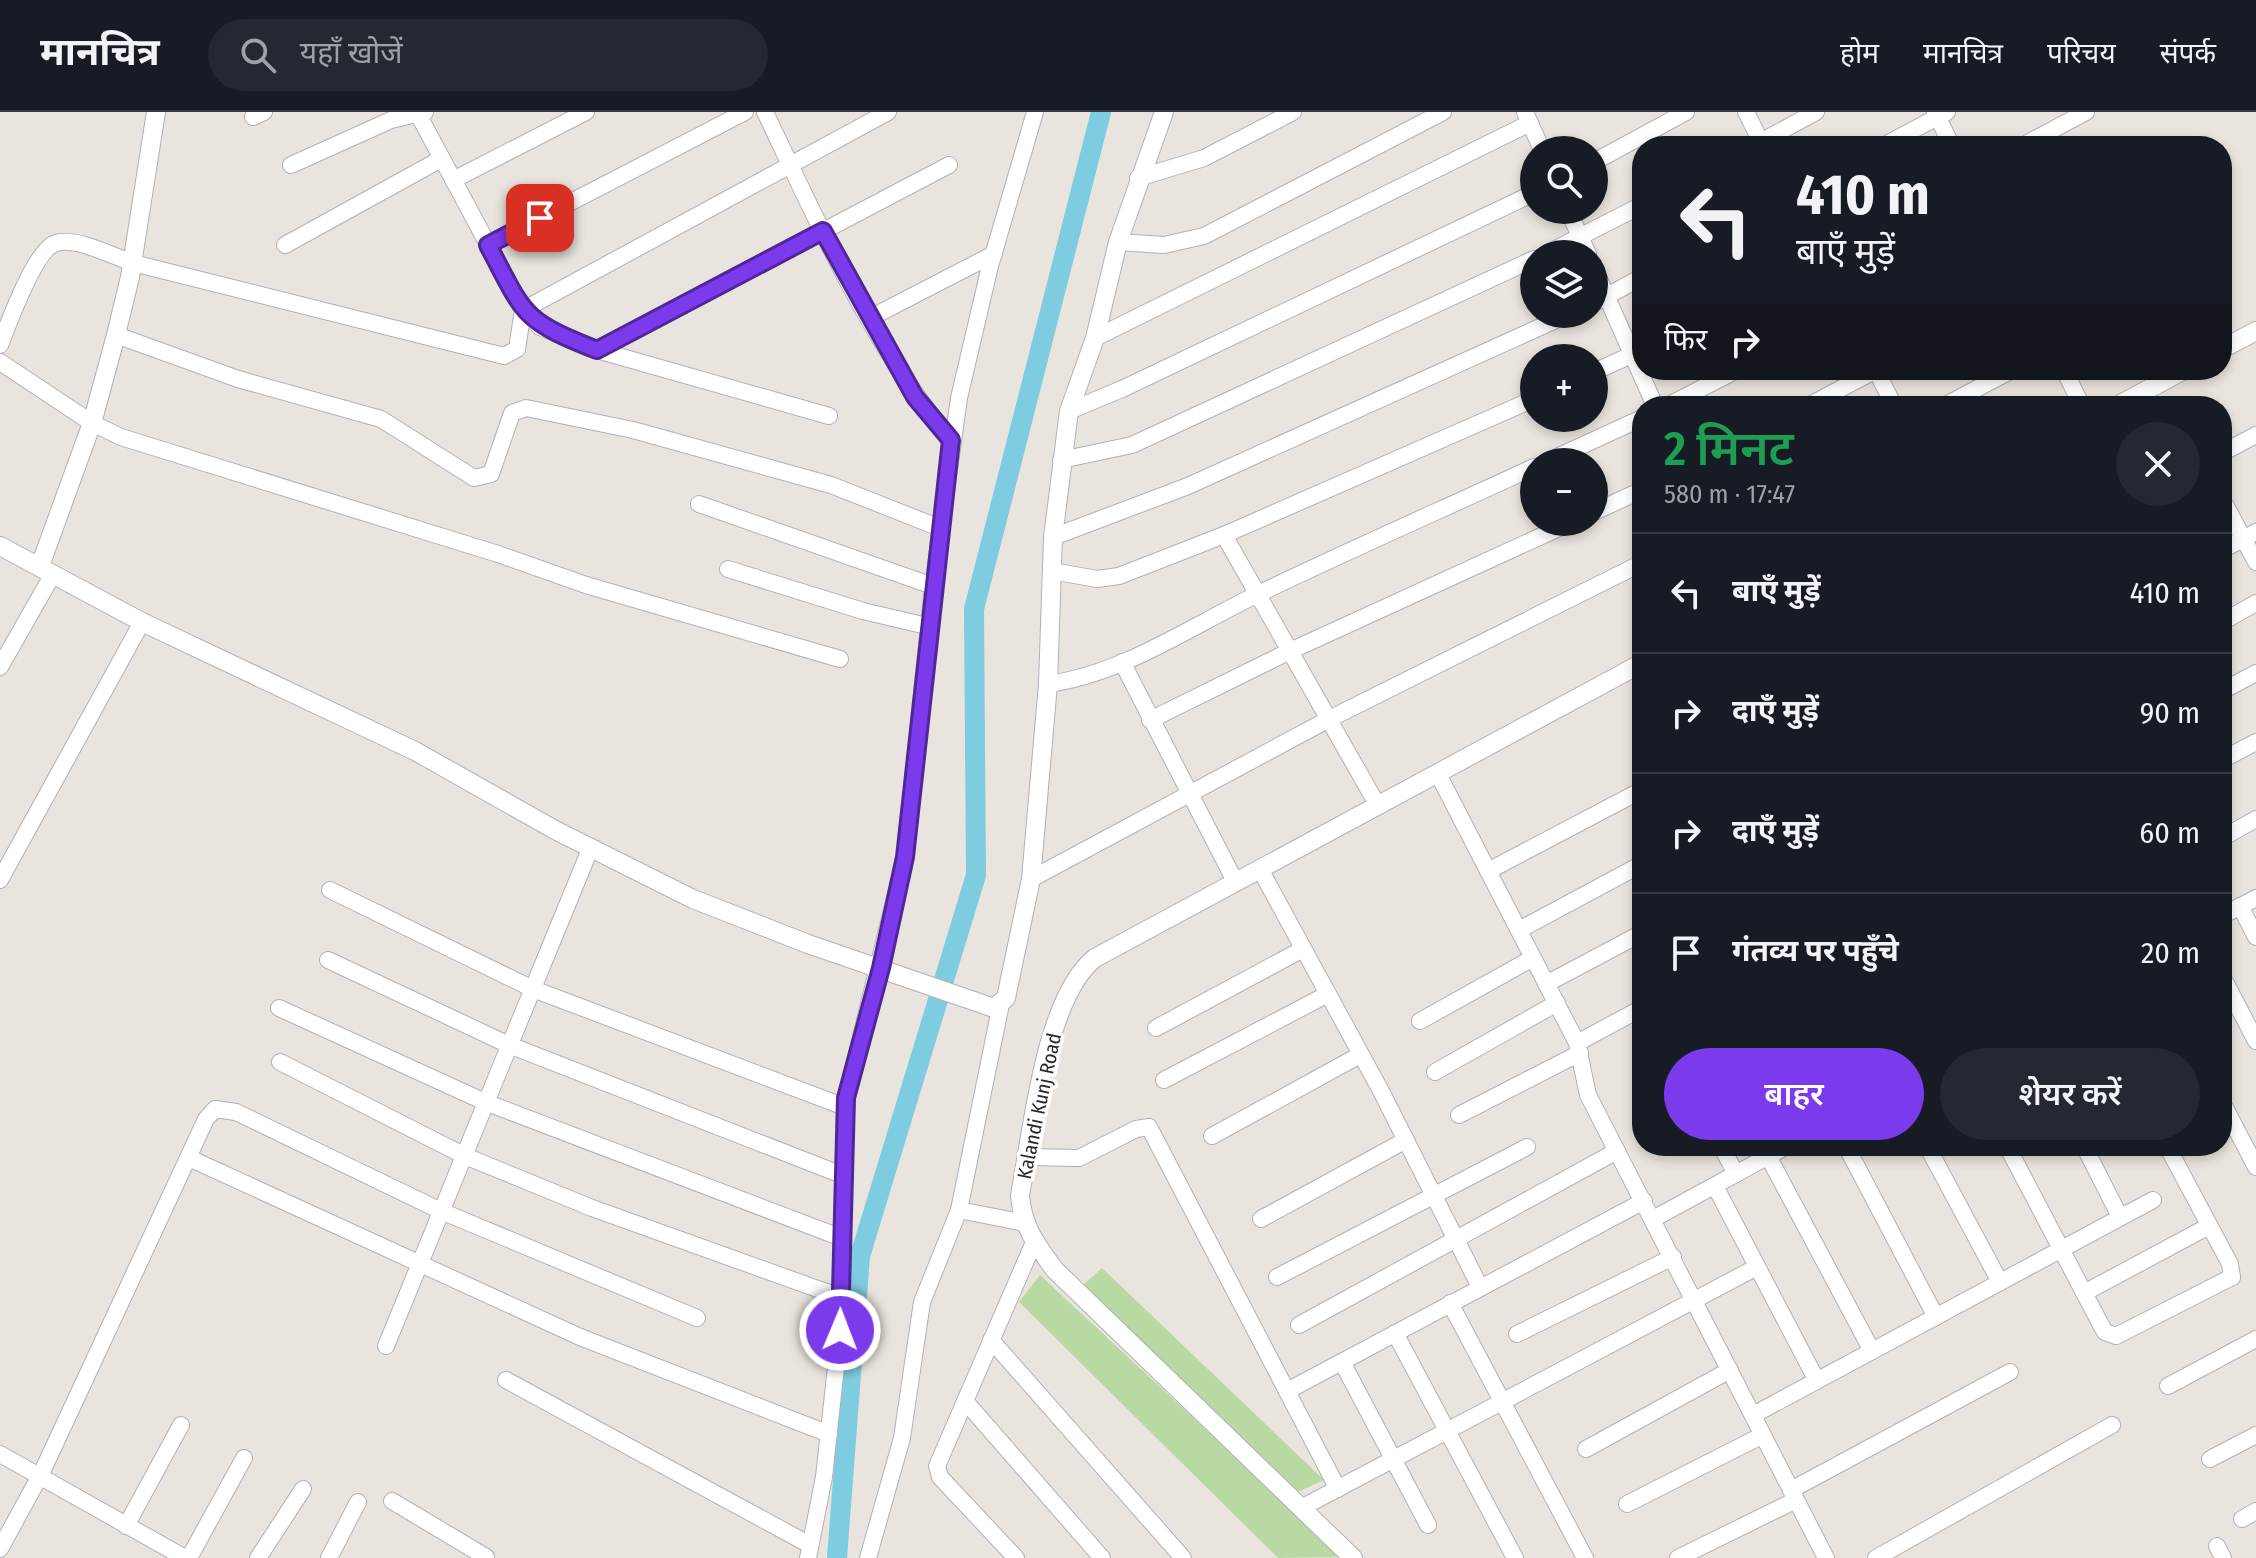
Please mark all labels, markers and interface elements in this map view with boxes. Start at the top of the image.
search box [208,19,768,91]
text: मानचित्र [40,29,160,75]
icon: search [236,33,280,77]
text: यहाँ खोजें [300,35,403,71]
text: होम [1840,37,1879,70]
text: मानचित्र [1923,37,2003,70]
text: परिचय [2047,37,2116,70]
text: संपर्क [2160,37,2216,70]
map controls [1520,136,1608,536]
button: search [1520,136,1608,224]
text: 410 m [1796,162,1930,229]
icon: left [1664,168,1768,272]
pin [506,184,574,252]
icon: arrive [518,196,562,240]
text: बाएँ मुड़ें [1796,230,1895,274]
button: layers [1520,240,1608,328]
icon: right [1723,320,1767,364]
text: फिर [1664,322,1707,358]
button: + [1520,344,1608,432]
text: 2 मिनट [1664,420,1794,478]
button: close [2116,422,2200,506]
button: − [1520,448,1608,536]
text: 580 m · 17:47 [1664,479,1795,510]
icon: left [1664,571,1708,615]
text: बाएँ मुड़ें [1732,573,1821,609]
text: 410 m [2130,575,2200,611]
icon: right [1664,691,1708,735]
text: दाएँ मुड़ें [1732,693,1819,729]
text: 90 m [2140,695,2200,731]
icon: right [1664,811,1708,855]
text: दाएँ मुड़ें [1732,813,1819,849]
text: 60 m [2139,815,2200,851]
icon: arrive [1664,931,1708,975]
text: गंतव्य पर पहुँचे [1732,933,1899,969]
text: 20 m [2141,935,2200,971]
street label: Kalandi Kunj Road [1012,1031,1066,1181]
button: बाहर [1664,1048,1924,1140]
button: शेयर करें [1940,1048,2200,1140]
position arrow [798,1288,882,1372]

